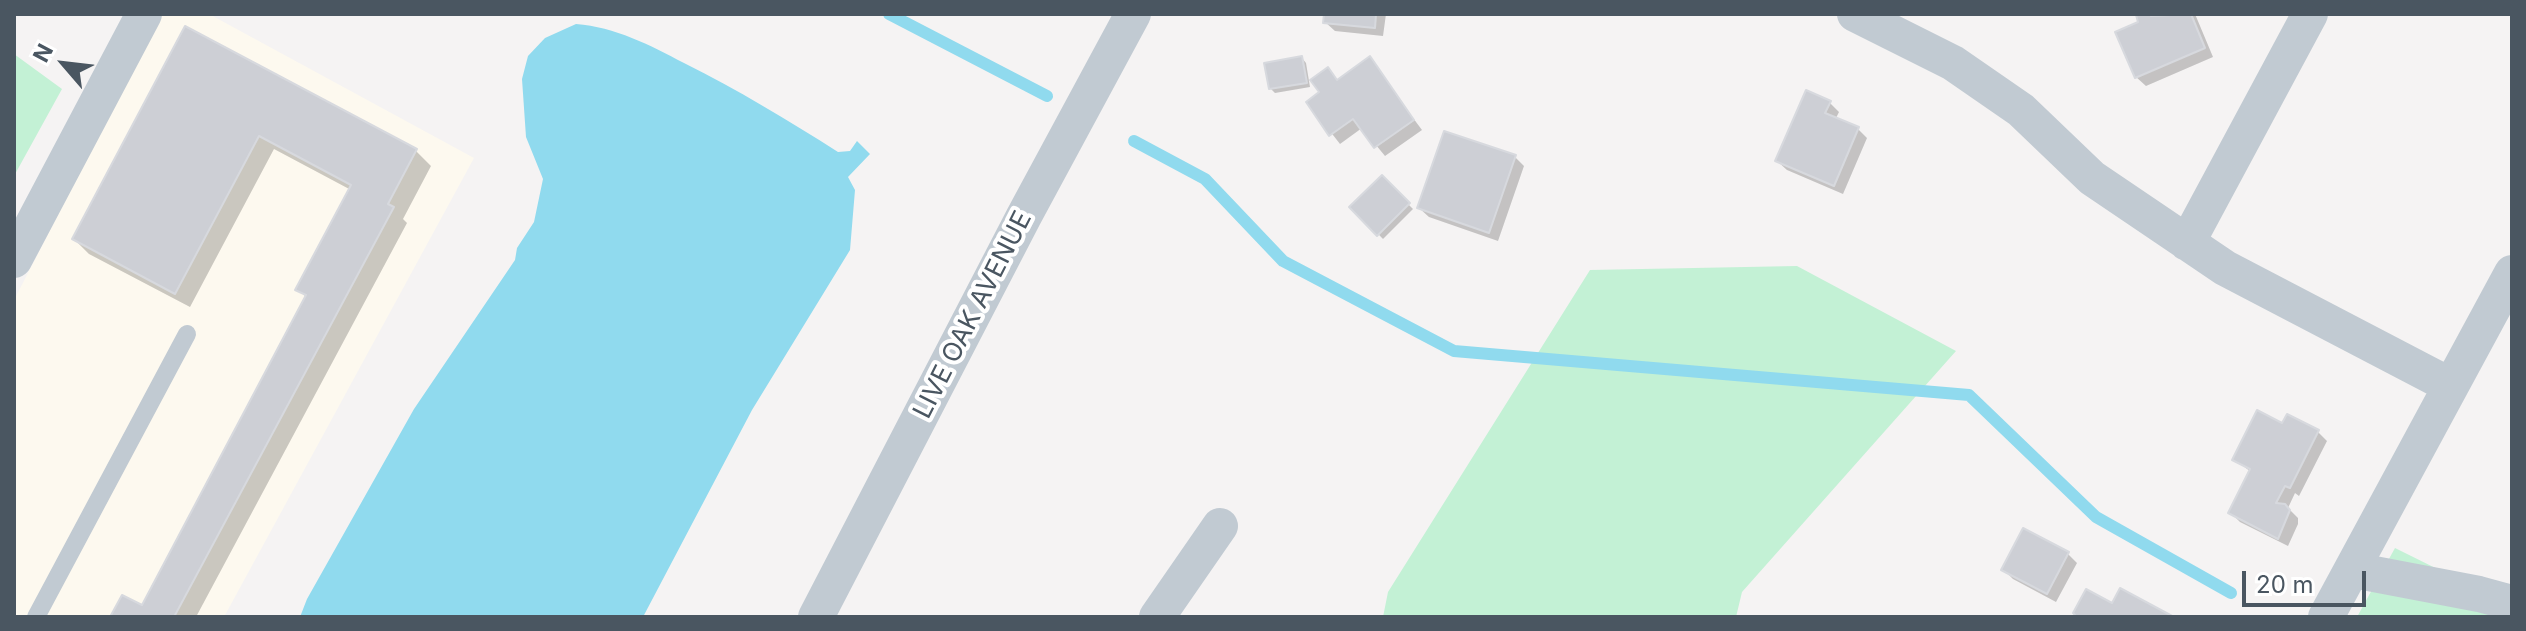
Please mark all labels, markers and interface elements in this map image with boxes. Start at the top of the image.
north arrow [24,24,104,104]
text: N [27,39,58,66]
street label: LIVE OAK AVENUE [907,206,1039,424]
scale bar [2246,555,2370,605]
text: 20 m [2256,570,2314,599]

